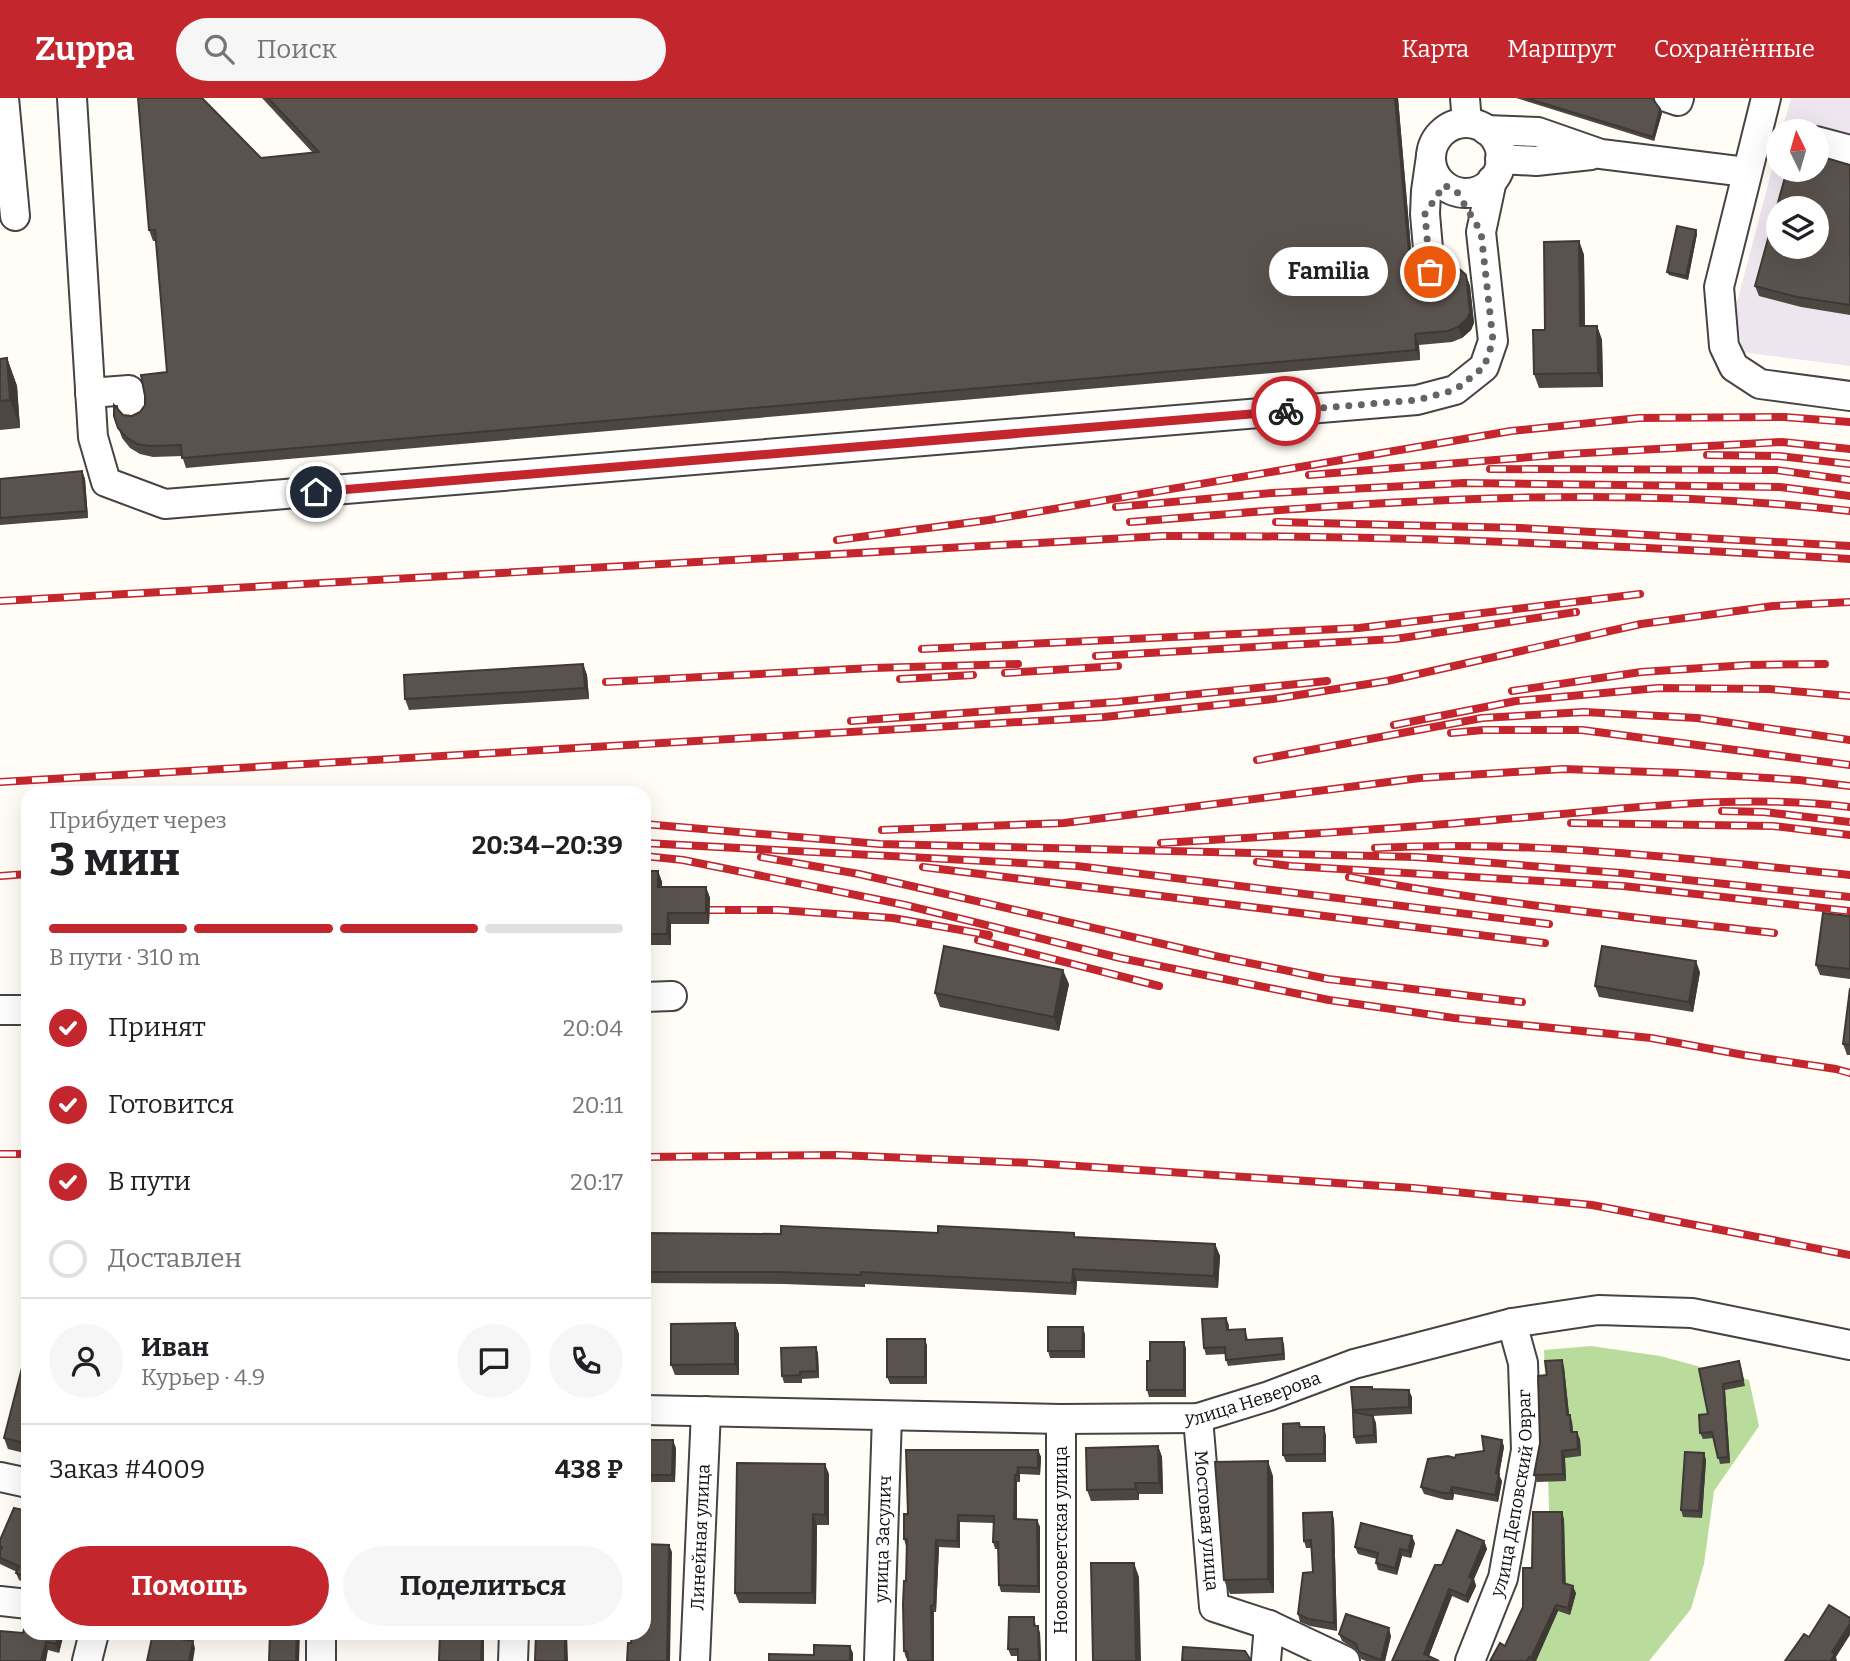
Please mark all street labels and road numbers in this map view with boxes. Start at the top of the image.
street label: улица Неверова [1184,1366,1324,1430]
street label: улица Деповский Овраг [1485,1389,1538,1601]
street label: Новосоветская улица [1050,1446,1072,1634]
street label: Мостовая улица [1190,1449,1224,1592]
street label: Линейная улица [686,1463,715,1611]
street label: улица Засулич [870,1475,896,1604]

